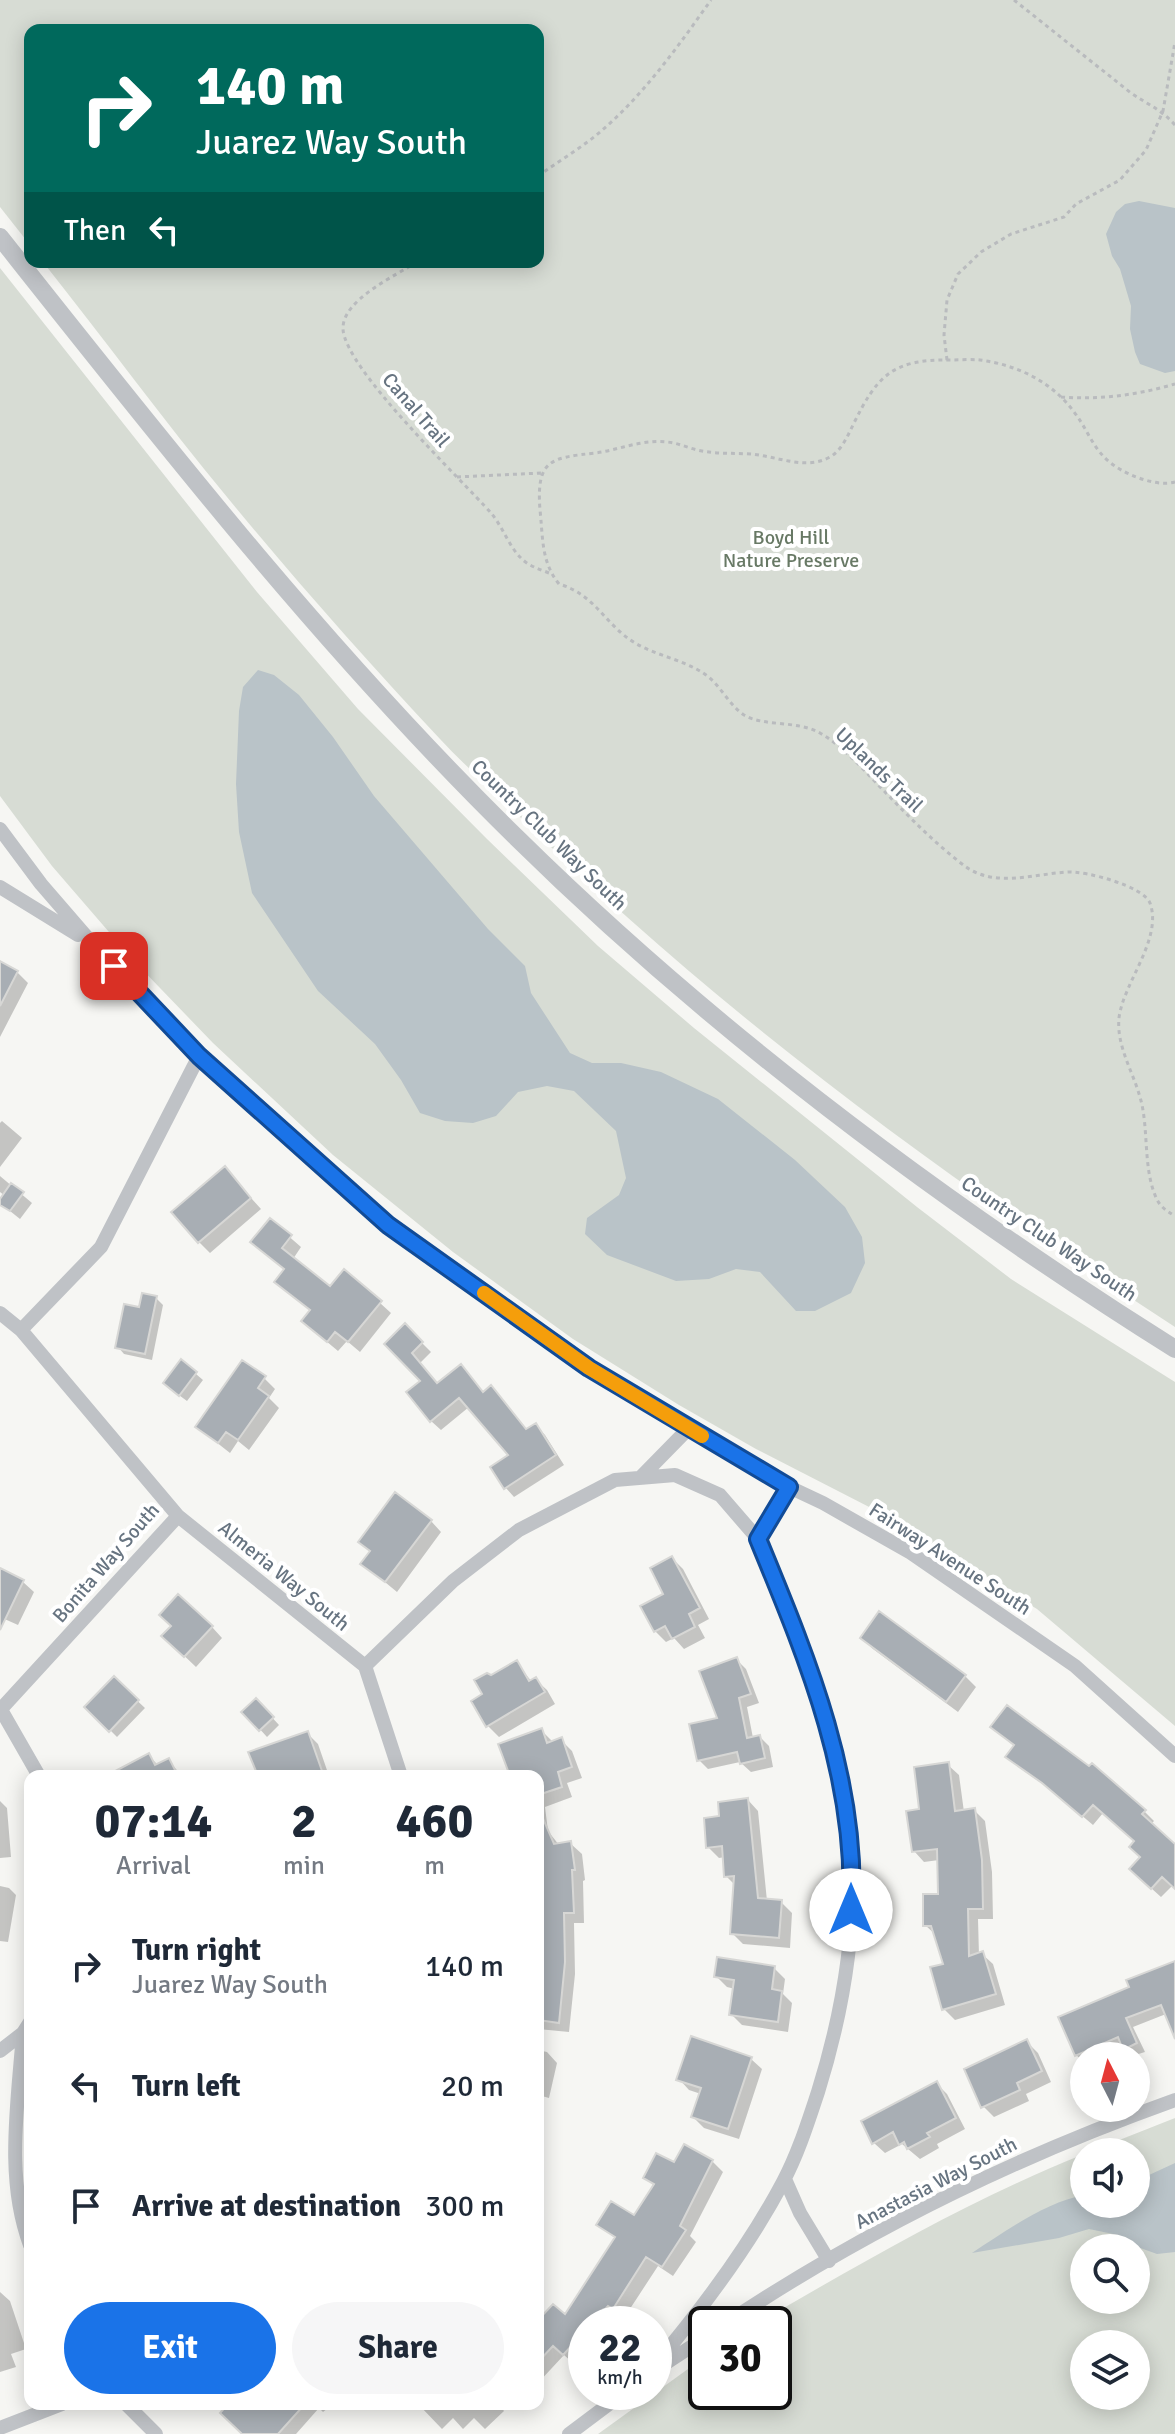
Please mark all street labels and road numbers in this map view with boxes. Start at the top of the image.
street label: Canal Trail [377,367,455,453]
street label: Uplands Trail [830,722,928,818]
street label: Country Club Way South [466,754,632,916]
street label: Country Club Way South [956,1171,1142,1307]
street label: Fairway Avenue South [864,1497,1036,1621]
street label: Bonita Way South [47,1498,165,1628]
street label: Almeria Way South [213,1515,355,1637]
street label: Anastasia Way South [851,2131,1021,2235]

